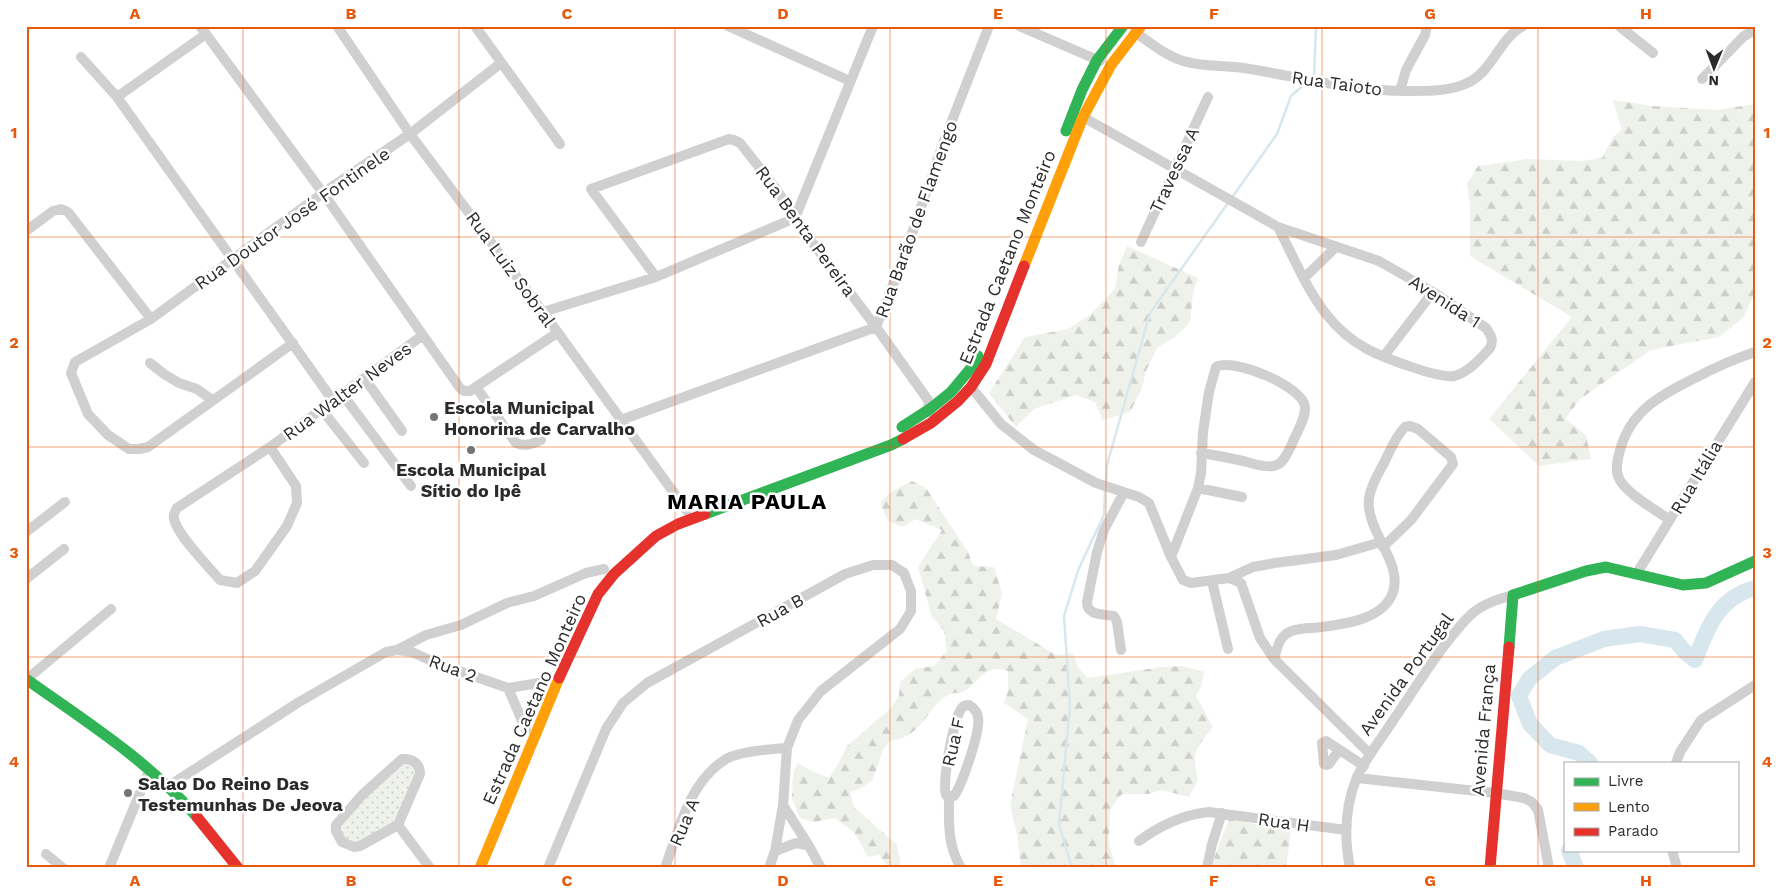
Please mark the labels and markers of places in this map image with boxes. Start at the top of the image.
place label: Escola Municipal Honorina de Carvalho [444,397,635,439]
marker: Escola Municipal Honorina de Carvalho [428,411,440,423]
marker: Escola Municipal Sítio do Ipê [465,444,477,456]
place label: Escola Municipal Sítio do Ipê [396,459,546,501]
place label: Salao Do Reino Das Testemunhas De Jeova [138,773,343,815]
marker: Salao Do Reino Das Testemunhas De Jeova [122,787,134,799]

